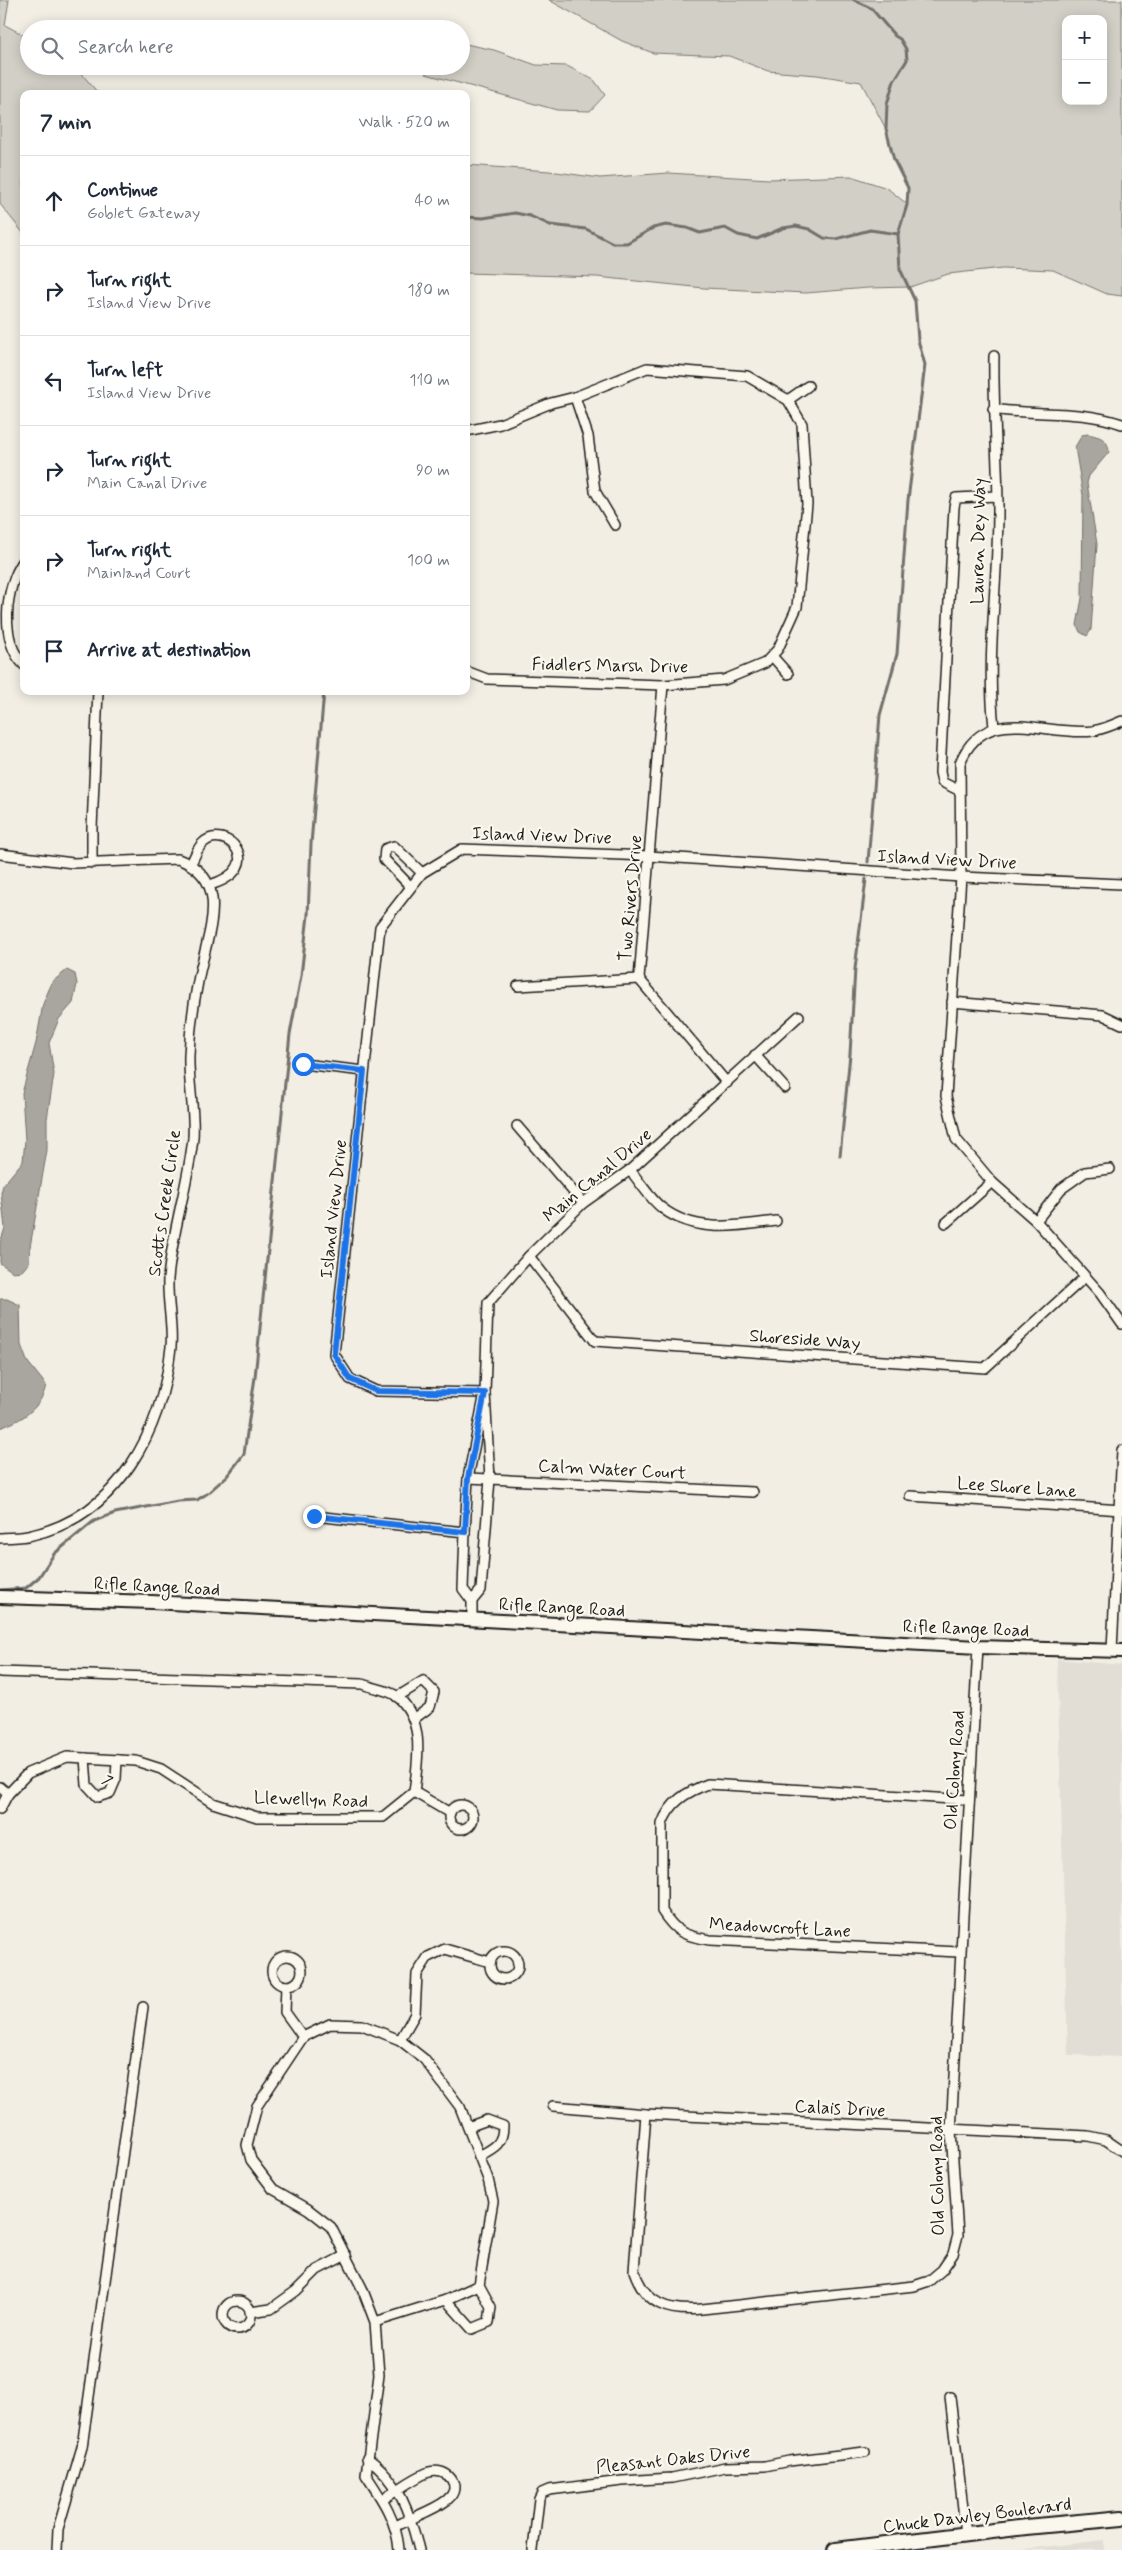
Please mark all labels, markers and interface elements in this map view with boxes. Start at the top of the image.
map controls [1062,15,1107,105]
button: + [1062,15,1107,60]
search box [20,20,470,75]
icon: search [38,34,66,62]
text: Search here [78,35,174,60]
button: − [1062,60,1107,105]
text: 7 min [40,109,92,137]
text: Walk · 520 m [358,112,450,133]
text: Continue [87,178,158,203]
icon: ahead [40,187,68,215]
text: 40 m [414,190,450,211]
text: Goblet Gateway [87,203,200,224]
text: Turn right [87,268,171,293]
icon: right [40,277,68,305]
text: 180 m [407,280,450,301]
text: Island View Drive [87,293,211,314]
text: Turn left [87,358,163,383]
icon: left [40,367,68,395]
text: 110 m [409,370,450,391]
text: Island View Drive [87,383,211,404]
text: Turn right [87,448,171,473]
icon: right [40,457,68,485]
text: 90 m [416,460,450,481]
text: Main Canal Drive [87,473,207,494]
street label: Lauren Dey Way [966,478,992,604]
text: Turn right [87,538,171,563]
icon: right [40,547,68,575]
text: 100 m [407,550,450,571]
text: Mainland Court [87,563,190,584]
icon: arrive [40,637,68,665]
text: Arrive at destination [87,638,251,663]
street label: Fiddlers Marsh Drive [532,653,688,679]
street label: Island View Drive [472,822,612,850]
street label: Two Rivers Drive [614,834,648,962]
street label: Island View Drive [877,844,1017,876]
route start [292,1053,315,1076]
street label: Main Canal Drive [538,1123,657,1228]
street label: Scotts Creek Circle [143,1128,187,1278]
street label: Island View Drive [315,1138,353,1280]
street label: Shoreside Way [749,1324,861,1356]
street label: Calm Water Court [537,1454,687,1486]
street label: Lee Shore Lane [956,1472,1078,1504]
route end [303,1505,326,1528]
street label: Rifle Range Road [93,1572,221,1603]
street label: Rifle Range Road [498,1593,626,1624]
street label: Rifle Range Road [902,1615,1030,1644]
street label: Old Colony Road [939,1709,971,1831]
street label: 1 [94,1770,119,1789]
street label: Llewellyn Road [254,1786,368,1814]
street label: Meadowcroft Lane [708,1912,851,1944]
street label: Calais Drive [794,2095,886,2123]
street label: Old Colony Road [925,2116,951,2236]
street label: Pleasant Oaks Drive [595,2440,752,2480]
street label: Chuck Dawley Boulevard [881,2493,1073,2539]

